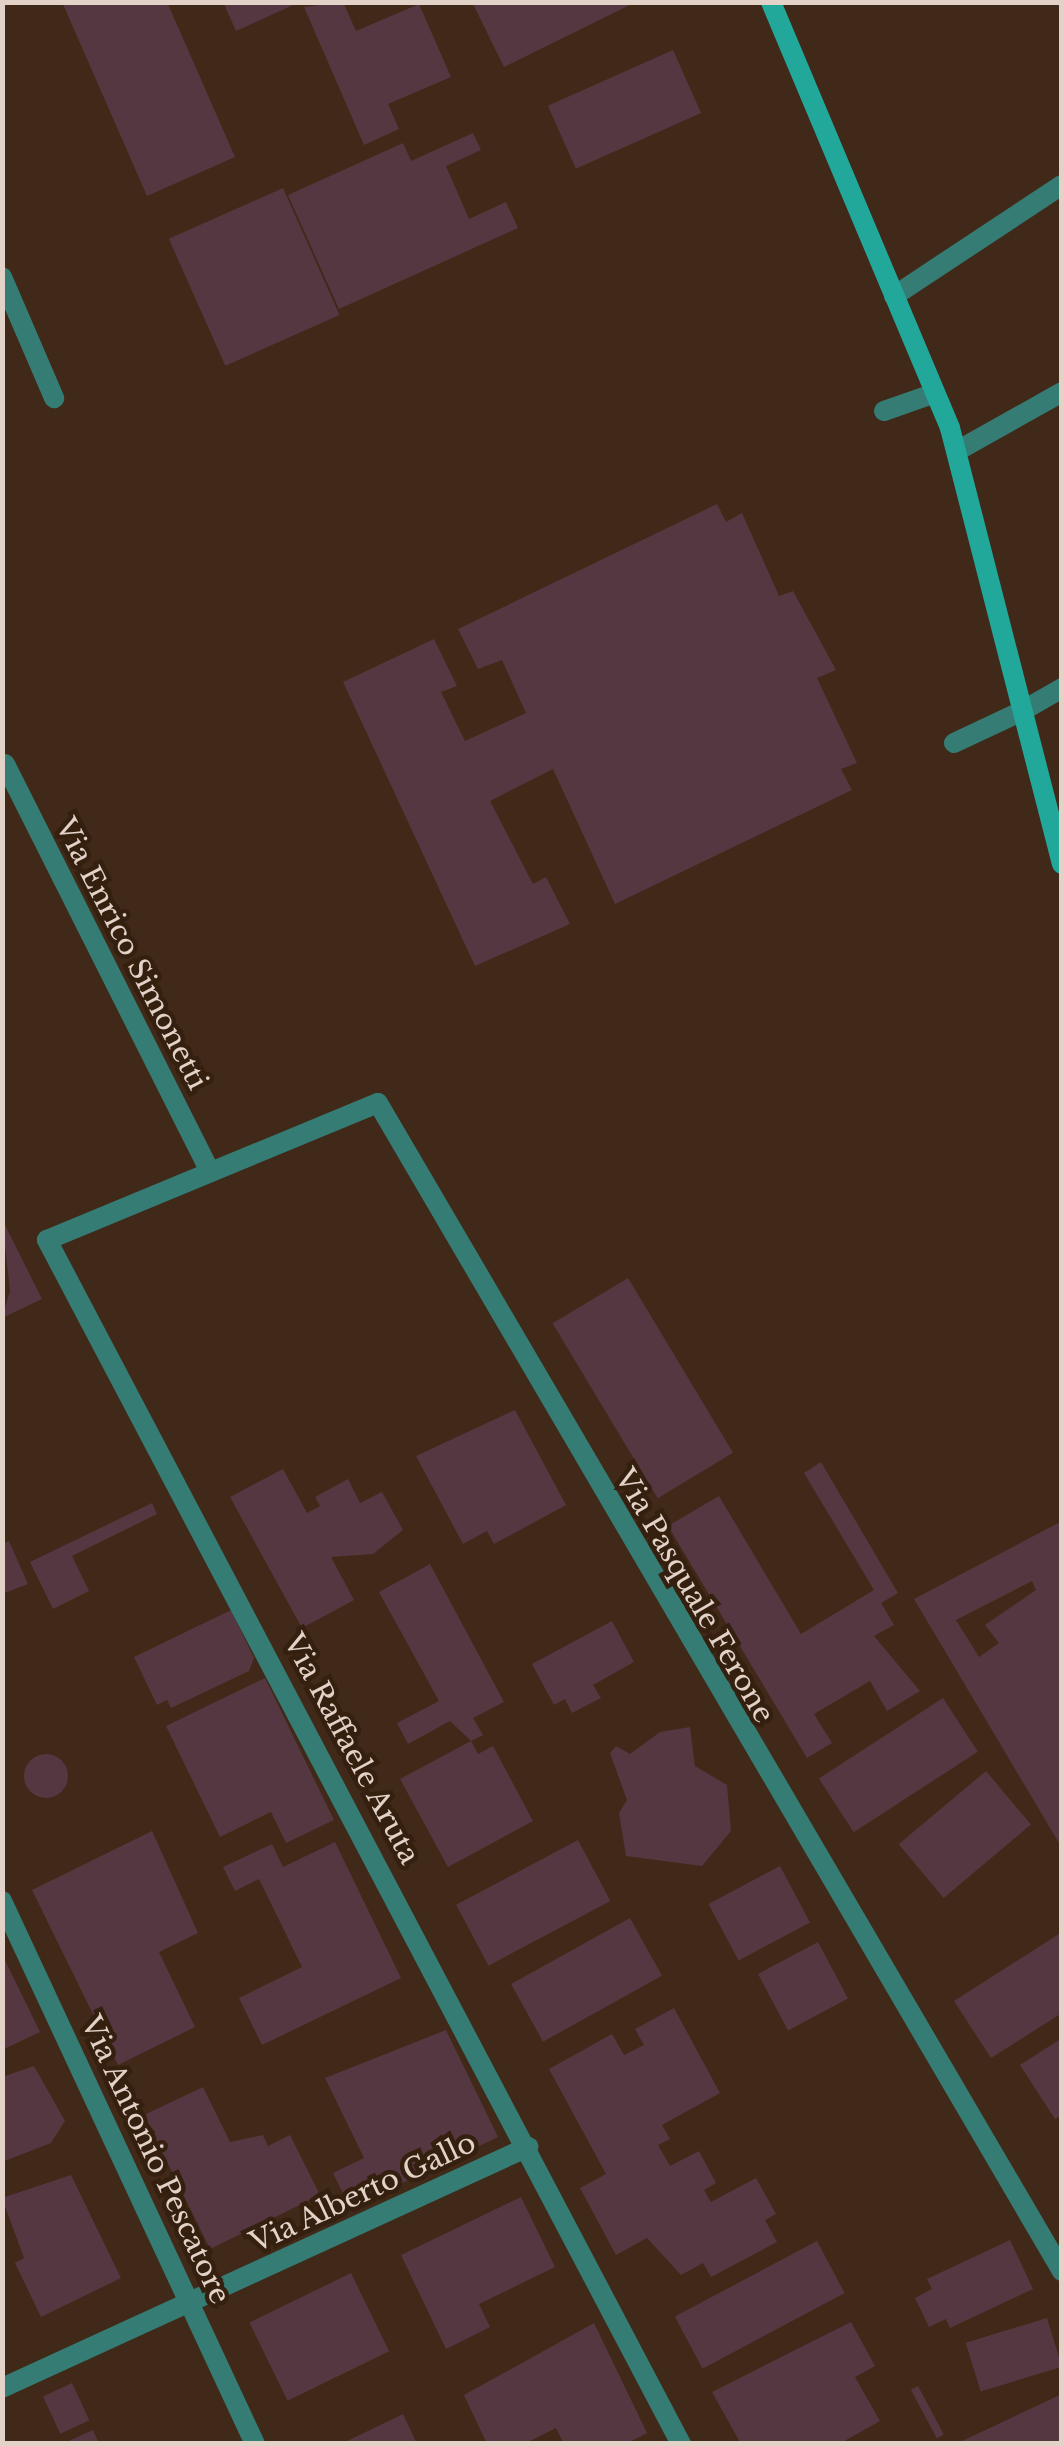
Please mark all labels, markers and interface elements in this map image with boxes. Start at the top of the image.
street label: Via Enrico Simonetti [48,812,214,1096]
street label: Via Pasquale Ferone [607,1463,781,1729]
street label: Via Raffaele Aruta [276,1628,426,1870]
street label: Via Antonio Pescatore [73,2010,237,2310]
street label: Via Alberto Gallo [244,2126,482,2260]

